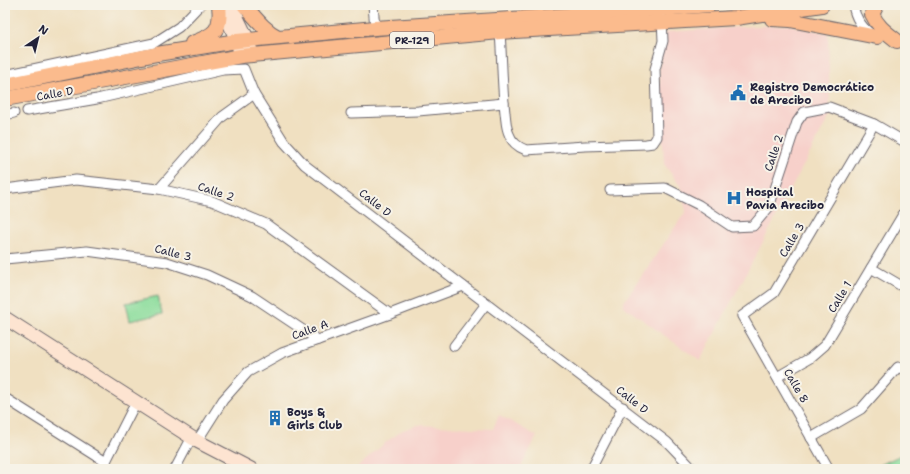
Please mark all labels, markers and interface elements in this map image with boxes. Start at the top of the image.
north arrow [18,18,58,58]
text: N [36,22,52,39]
road number: PR-129 [390,32,434,48]
place label: Registro Democrático de Arecibo [750,80,874,108]
street label: Calle D [35,83,75,105]
public building icon: Registro Democrático de Arecibo [729,84,747,102]
street label: Calle 2 [761,133,787,173]
street label: Calle 2 [196,179,236,205]
place label: Hospital Pavia Arecibo [746,185,824,213]
street label: Calle D [356,186,394,220]
hospital icon: Hospital Pavia Arecibo [725,189,743,207]
street label: Calle 3 [776,220,808,260]
street label: Calle 3 [153,241,193,265]
street label: Calle 1 [825,278,855,316]
street label: Calle A [290,316,330,344]
street label: Calle 8 [780,366,812,406]
street label: Calle D [613,383,651,417]
place label: Boys & Girls Club [287,405,343,433]
building icon: Boys & Girls Club [266,409,284,427]

